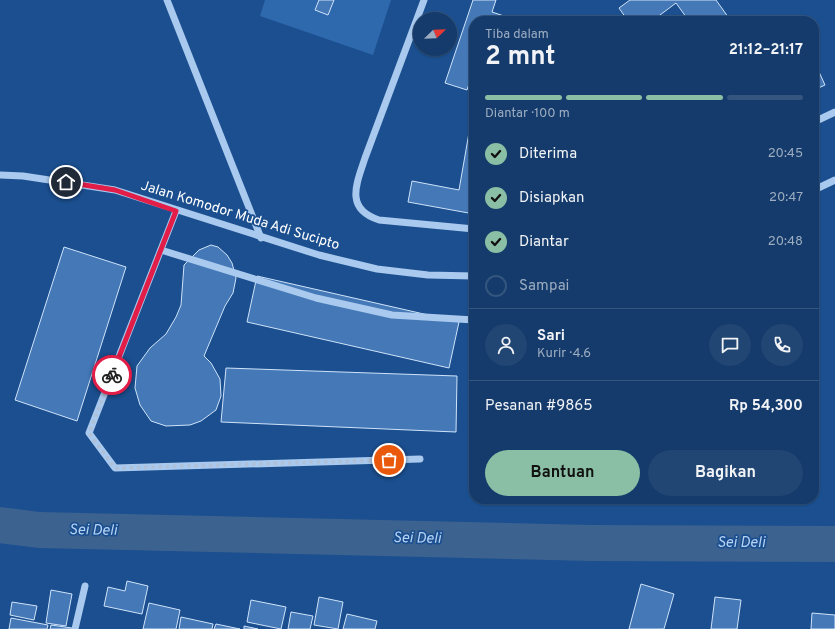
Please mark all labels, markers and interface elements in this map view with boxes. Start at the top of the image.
north arrow [413,12,457,56]
map controls [413,12,457,56]
text: Tiba dalam [485,27,549,43]
text: 2 mnt [485,41,556,74]
text: 21:12–21:17 [729,41,803,60]
text: Diantar · 100 m [485,106,570,122]
icon: check [485,143,507,165]
text: Diterima [519,145,577,164]
text: 20:45 [768,146,803,162]
pin [49,165,83,199]
icon: home [55,171,77,193]
street label: Jalan Komodor Muda Adi Sucipto [138,178,342,254]
icon: check [485,187,507,209]
text: Disiapkan [519,189,585,208]
text: 20:47 [769,190,803,206]
icon: check [485,231,507,253]
text: Diantar [519,233,569,252]
text: 20:48 [768,234,803,250]
text: Sampai [519,277,569,296]
button: person [485,324,527,366]
button: chat [709,324,751,366]
button: phone [761,324,803,366]
text: Sari [537,327,565,346]
text: Kurir · 4.6 [537,346,591,362]
courier [92,355,132,395]
icon: bike [101,364,123,386]
text: Pesanan #9865 [485,397,593,416]
text: Rp 54,300 [729,397,803,416]
pin [372,443,406,477]
icon: bag [378,449,400,471]
button: Bantuan [485,450,640,496]
button: Bagikan [648,450,803,496]
water label: Sei Deli [69,521,119,541]
water label: Sei Deli [393,529,443,549]
water label: Sei Deli [717,534,766,553]

